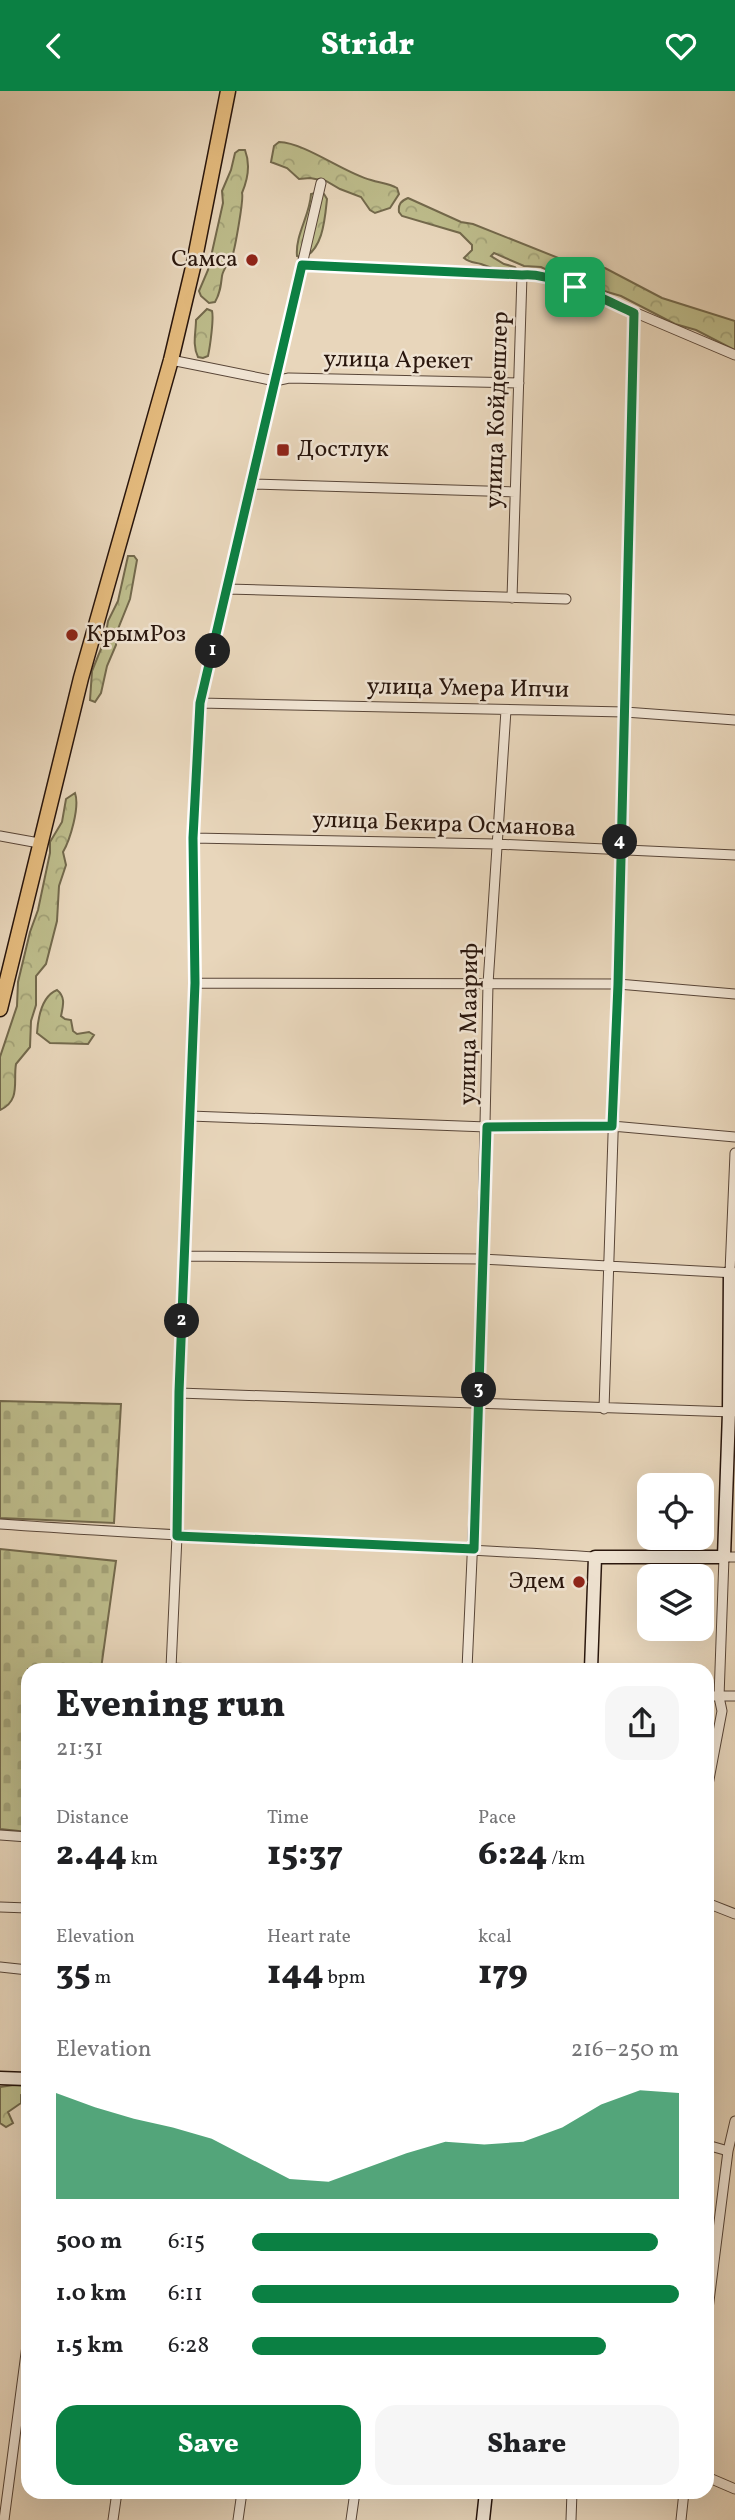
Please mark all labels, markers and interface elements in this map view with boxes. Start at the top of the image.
text: Stridr [321,24,414,68]
icon: back [35,27,73,65]
icon: heart [662,27,700,65]
place label: Самса [171,243,238,277]
marker: Самса [244,252,260,268]
pin [545,257,605,317]
icon: arrive [556,268,594,306]
street label: улица Койдешлер [478,311,518,509]
street label: улица Арекет [323,343,473,379]
place label: Достлук [297,433,389,467]
marker: Достлук [275,442,291,458]
place label: КрымРоз [86,618,186,652]
marker: КрымРоз [64,627,80,643]
pin: 1 [196,633,230,669]
text: 1 [209,637,216,663]
street label: улица Умера Ипчи [366,670,570,708]
street label: улица Бекира Османова [312,803,576,847]
pin: 4 [602,825,638,859]
text: 4 [614,828,625,854]
street label: улица Маариф [452,943,488,1105]
pin: 2 [164,1303,200,1339]
text: 2 [177,1307,186,1333]
pin: 3 [462,1373,496,1407]
text: 3 [474,1376,483,1402]
map controls [637,1473,714,1641]
button: locate [637,1473,714,1550]
button: layers [637,1564,714,1641]
place label: Эдем [509,1565,565,1599]
marker: Эдем [571,1574,587,1590]
text: Evening run [56,1680,286,1733]
button: share [605,1686,679,1760]
text: 21:31 [56,1733,103,1765]
text: Distance [56,1805,129,1831]
text: Time [267,1805,309,1831]
text: Pace [478,1805,516,1831]
text: 2.44 [56,1831,127,1879]
text: 15:37 [267,1831,343,1879]
text: 6:24 [478,1831,547,1879]
text: km [127,1846,158,1872]
text: /km [547,1846,585,1872]
text: Elevation [56,1924,135,1950]
text: Heart rate [267,1924,351,1950]
text: kcal [478,1924,512,1950]
text: 35 [56,1950,91,1998]
text: 144 [267,1950,324,1998]
text: 179 [478,1950,528,1998]
text: m [91,1965,111,1991]
text: bpm [324,1965,366,1991]
text: Elevation [56,2034,152,2066]
text: 216–250 m [571,2034,679,2066]
text: 500 m [56,2226,122,2258]
text: 6:15 [168,2226,205,2258]
text: 1.0 km [56,2278,127,2310]
text: 6:11 [168,2278,203,2310]
text: 1.5 km [56,2330,123,2362]
text: 6:28 [168,2330,209,2362]
button: Save [56,2405,361,2485]
button: Share [375,2405,679,2485]

